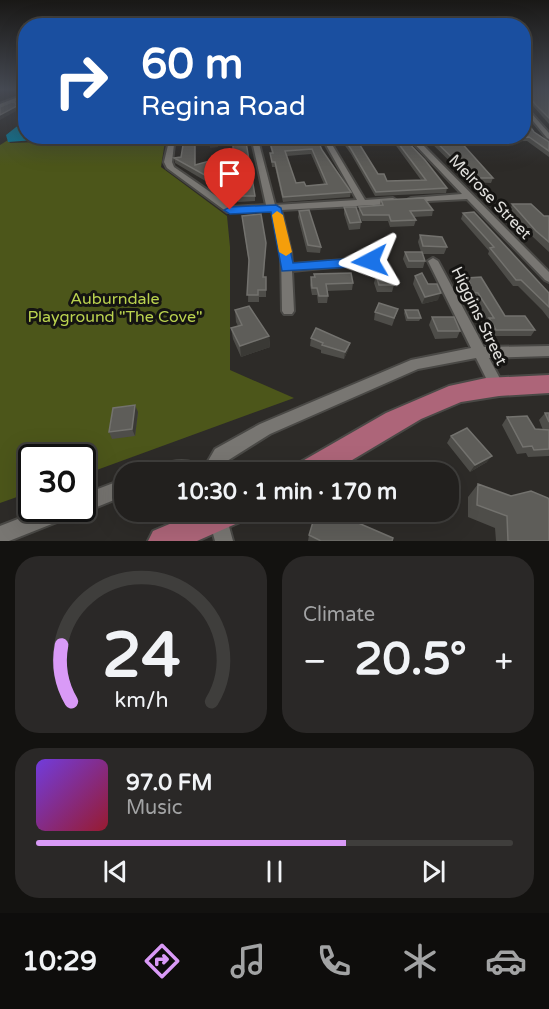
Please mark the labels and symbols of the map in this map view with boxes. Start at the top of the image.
pin [204,148,255,210]
street label: Melrose Street [444,150,536,244]
position arrow [338,229,402,293]
street label: Higgins Street [446,263,512,369]
park label: Auburndale Playground "The Cove" [27,289,203,327]
speed limit sign: 30 [18,444,96,522]

